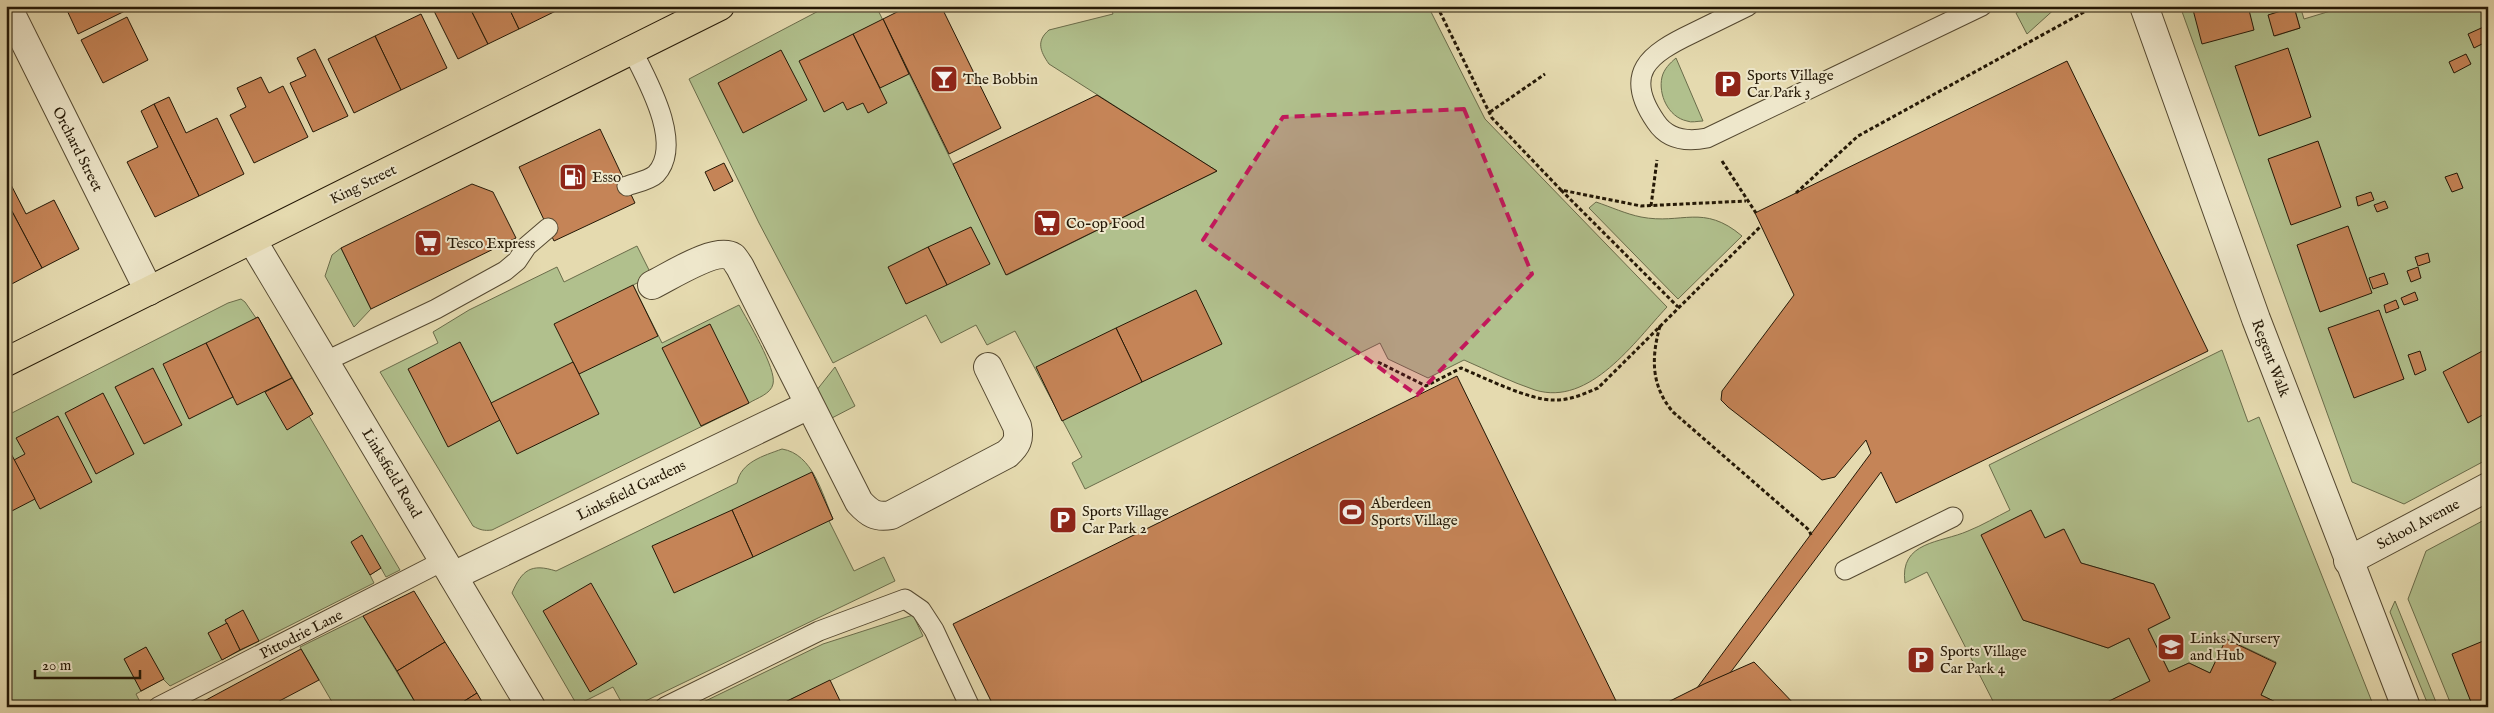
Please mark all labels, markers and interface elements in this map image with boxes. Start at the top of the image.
bar icon: The Bobbin [929,64,959,94]
place label: Sports Village Car Park 3 [1747,66,1834,102]
parking icon: Sports Village Car Park 3 [1713,69,1743,99]
place label: The Bobbin [963,70,1038,89]
street label: Orchard Street [48,104,107,195]
street label: King Street [327,160,400,209]
fuel station icon: Esso [558,162,588,192]
place label: Esso [592,168,621,187]
supermarket icon: Co-op Food [1032,208,1062,238]
place label: Co-op Food [1066,214,1146,233]
supermarket icon: Tesco Express [413,228,443,258]
place label: Tesco Express [447,234,535,253]
street label: Regent Walk [2247,317,2294,401]
street label: Linksfield Road [357,425,426,522]
street label: Linksfield Gardens [574,456,689,525]
place label: Aberdeen Sports Village [1370,494,1458,530]
street label: School Avenue [2373,495,2463,554]
sports icon: Aberdeen Sports Village [1337,497,1367,527]
place label: Sports Village Car Park 2 [1082,502,1169,538]
parking icon: Sports Village Car Park 2 [1048,505,1078,535]
street label: Pittodrie Lane [257,605,346,663]
place label: Links Nursery and Hub [2190,629,2281,665]
school or university icon: Links Nursery and Hub [2156,632,2186,662]
place label: Sports Village Car Park 4 [1940,642,2027,678]
parking icon: Sports Village Car Park 4 [1906,645,1936,675]
scale bar [35,648,140,680]
text: 20 m [42,656,72,675]

